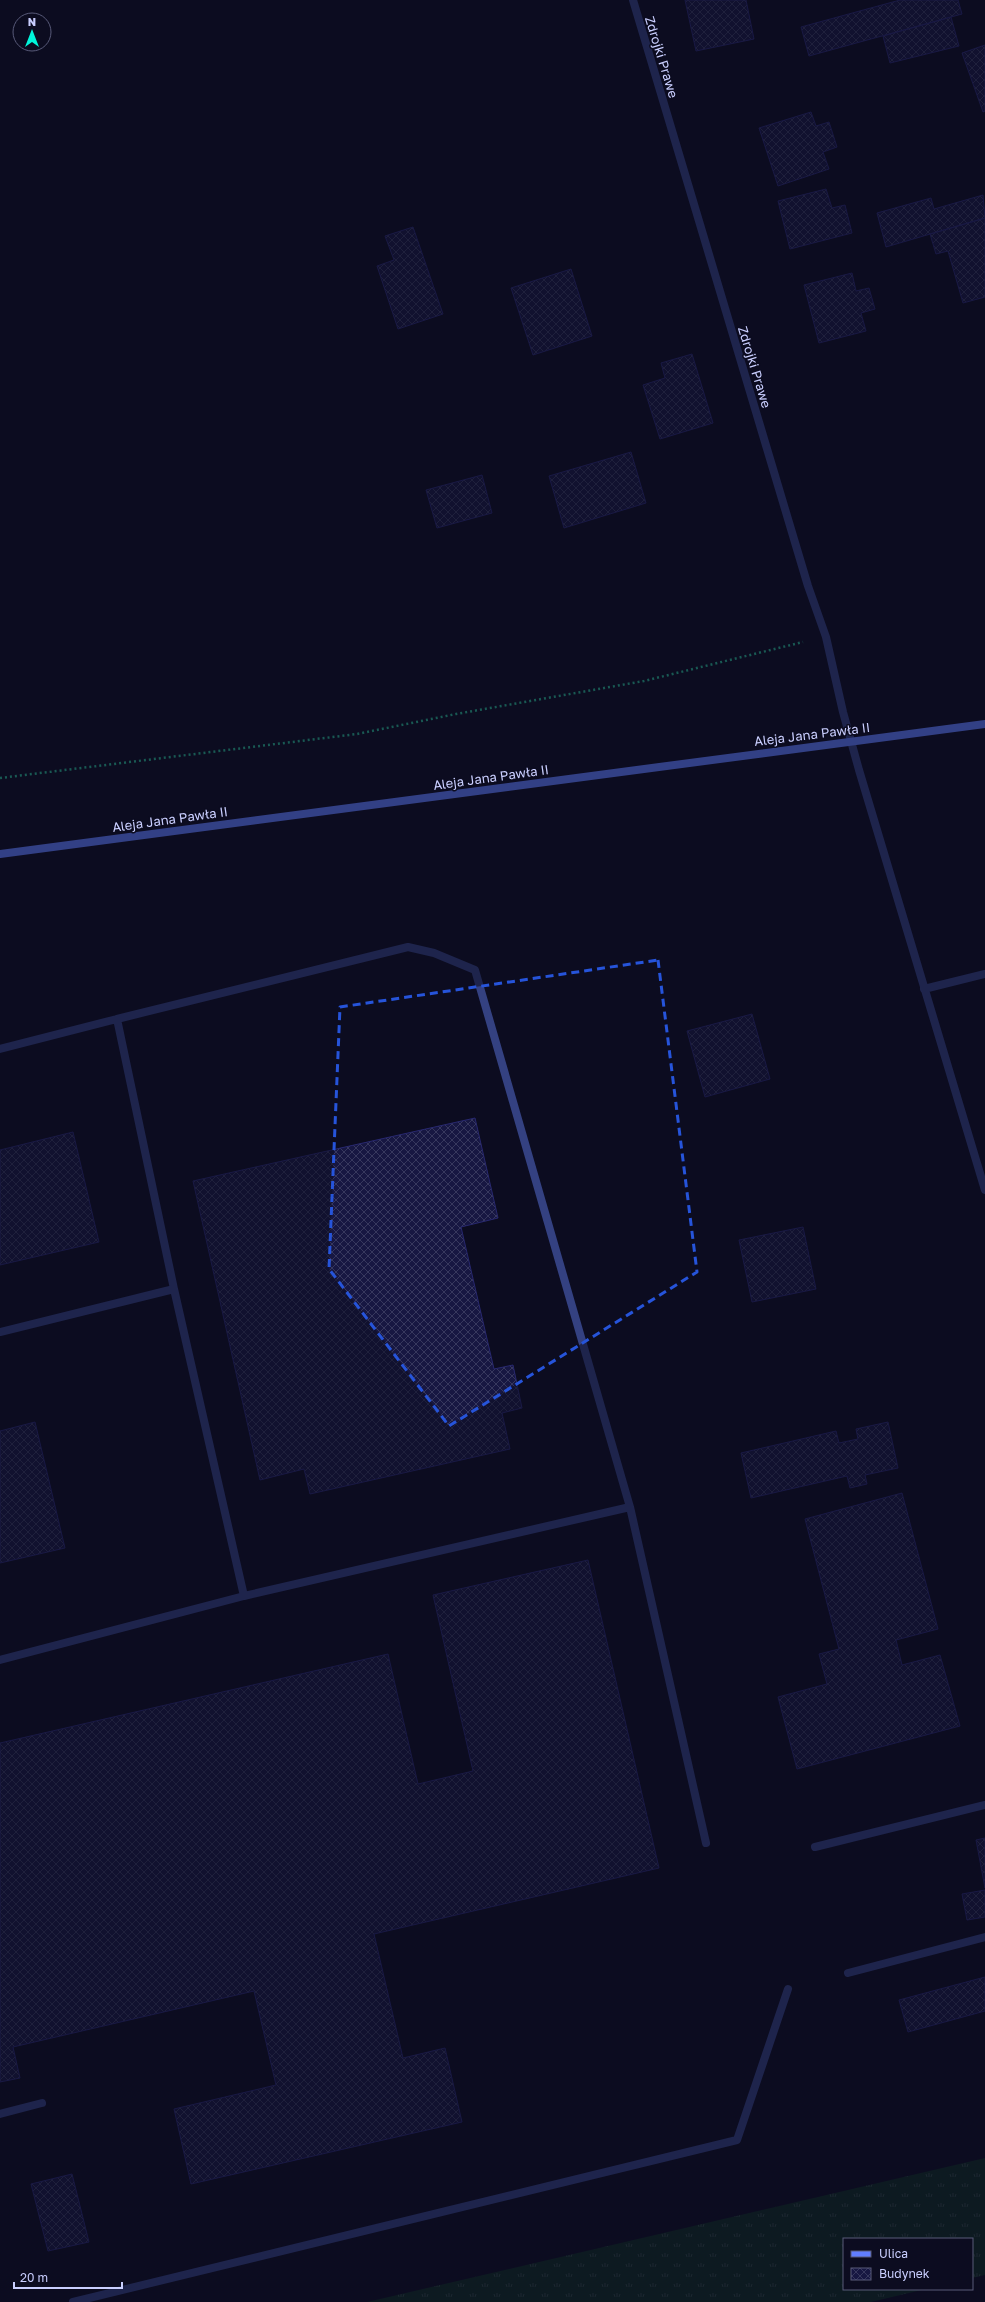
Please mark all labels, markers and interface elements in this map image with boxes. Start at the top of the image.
north arrow [12,12,52,52]
street label: Zdrojki Prawe [642,14,682,100]
text: N [28,15,36,28]
street label: Zdrojki Prawe [735,324,775,410]
street label: Aleja Jana Pawła II [753,719,871,749]
street label: Aleja Jana Pawła II [432,761,550,793]
street label: Aleja Jana Pawła II [111,803,229,835]
legend [843,2238,973,2290]
text: Ulica [879,2246,908,2261]
scale bar [14,2264,122,2290]
text: Budynek [879,2266,930,2281]
text: 20 m [20,2270,48,2285]

